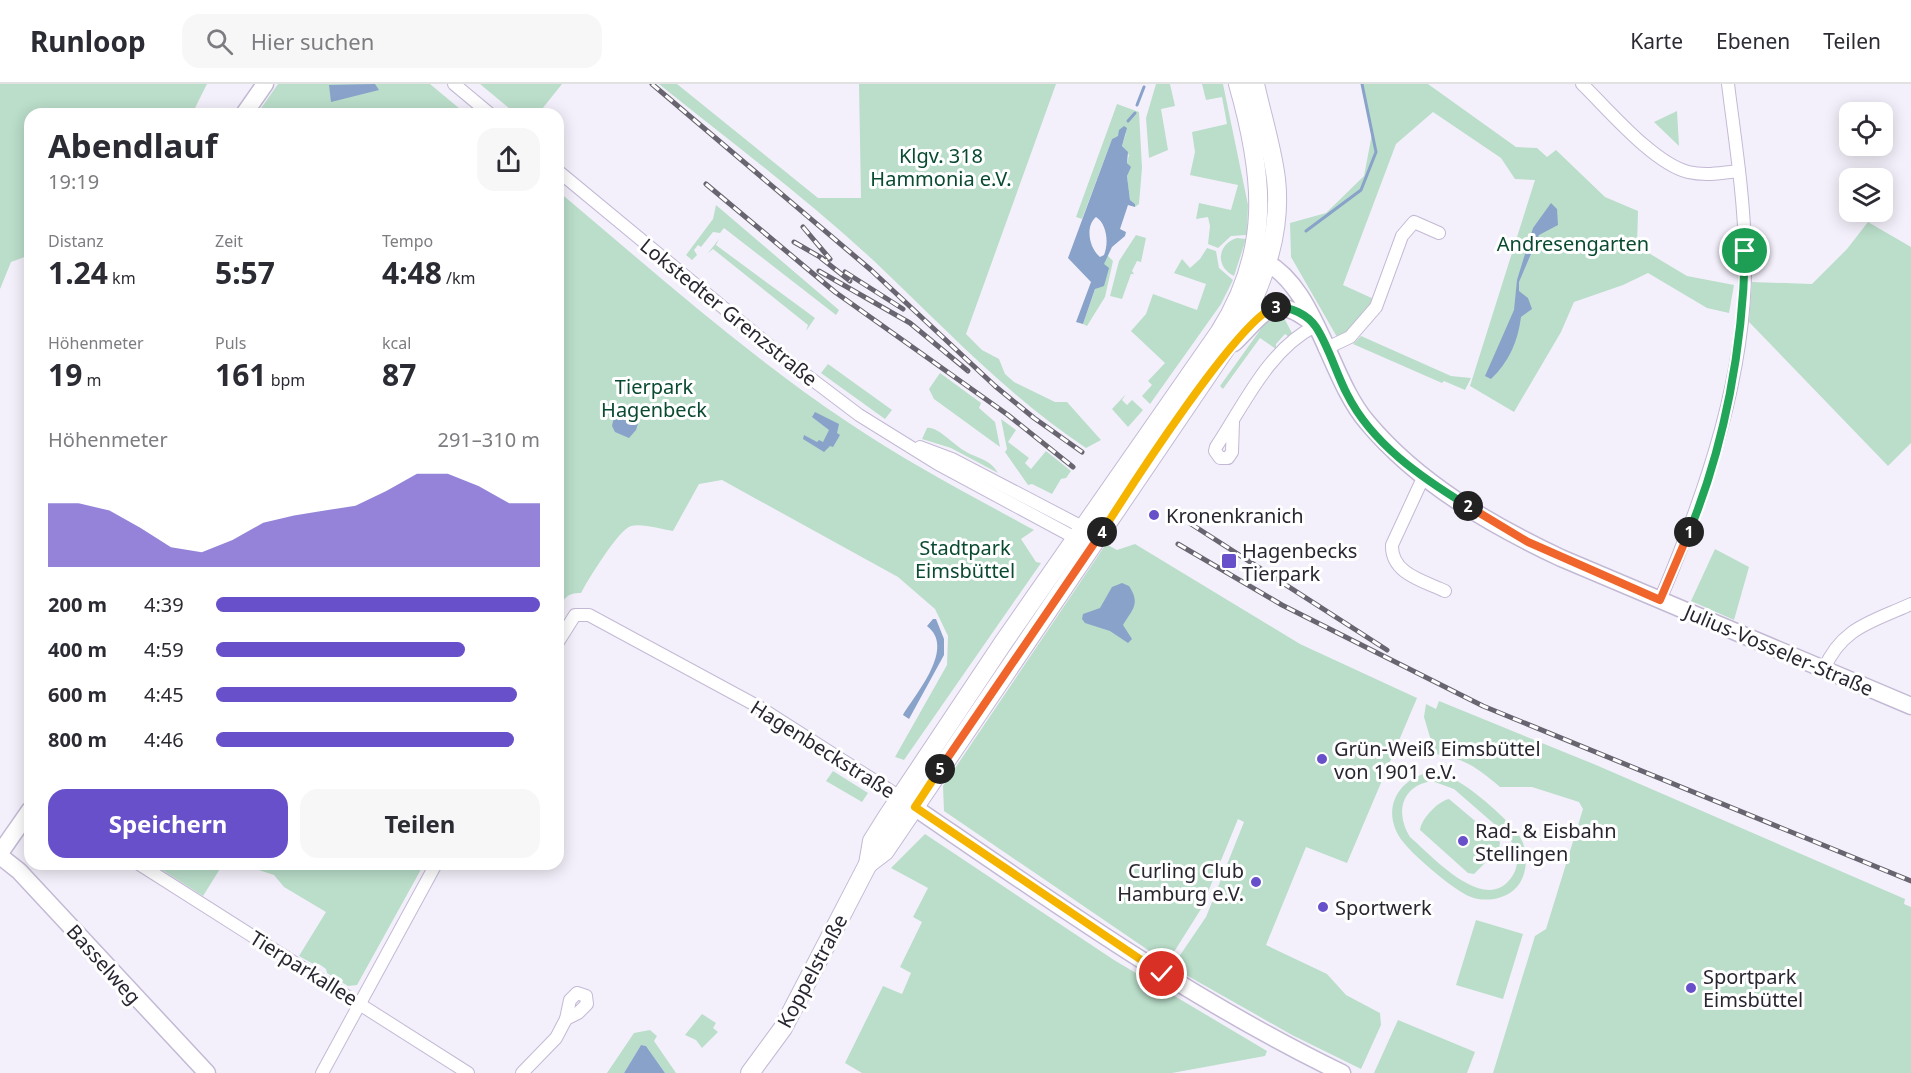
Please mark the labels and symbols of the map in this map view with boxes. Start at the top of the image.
park label: Klgv. 318 Hammonia e.V. [870,142,1012,192]
pin [1719,225,1770,276]
park label: Andresengarten [1497,230,1649,257]
street label: Lokstedter Grenzstraße [635,232,823,392]
pin: 3 [1261,292,1291,322]
park label: Tierpark Hagenbeck [601,373,707,423]
pin: 2 [1453,491,1483,521]
place label: Kronenkranich [1166,502,1304,529]
marker: Kronenkranich [1147,508,1161,522]
pin: 4 [1087,517,1117,547]
pin: 1 [1674,517,1704,547]
park label: Stadtpark Eimsbüttel [915,534,1015,584]
place label: Hagenbecks Tierpark [1242,537,1357,587]
marker: Hagenbecks Tierpark [1220,552,1238,570]
street label: Julius-Vosseler-Straße [1678,597,1878,702]
street label: Hagenbeckstraße [746,694,900,804]
place label: Grün-Weiß Eimsbüttel von 1901 e.V. [1334,735,1541,785]
marker: Grün-Weiß Eimsbüttel von 1901 e.V. [1315,752,1329,766]
pin: 5 [925,754,955,784]
place label: Rad- & Eisbahn Stellingen [1475,817,1617,867]
marker: Rad- & Eisbahn Stellingen [1456,834,1470,848]
place label: Curling Club Hamburg e.V. [1117,857,1244,907]
marker: Curling Club Hamburg e.V. [1249,875,1263,889]
place label: Sportwerk [1335,894,1432,921]
marker: Sportwerk [1316,900,1330,914]
street label: Koppelstraße [771,909,853,1033]
street label: Basselweg [61,918,147,1010]
street label: Tierparkallee [245,924,363,1012]
pin [1136,948,1187,999]
place label: Sportpark Eimsbüttel [1703,963,1803,1013]
marker: Sportpark Eimsbüttel [1684,981,1698,995]

